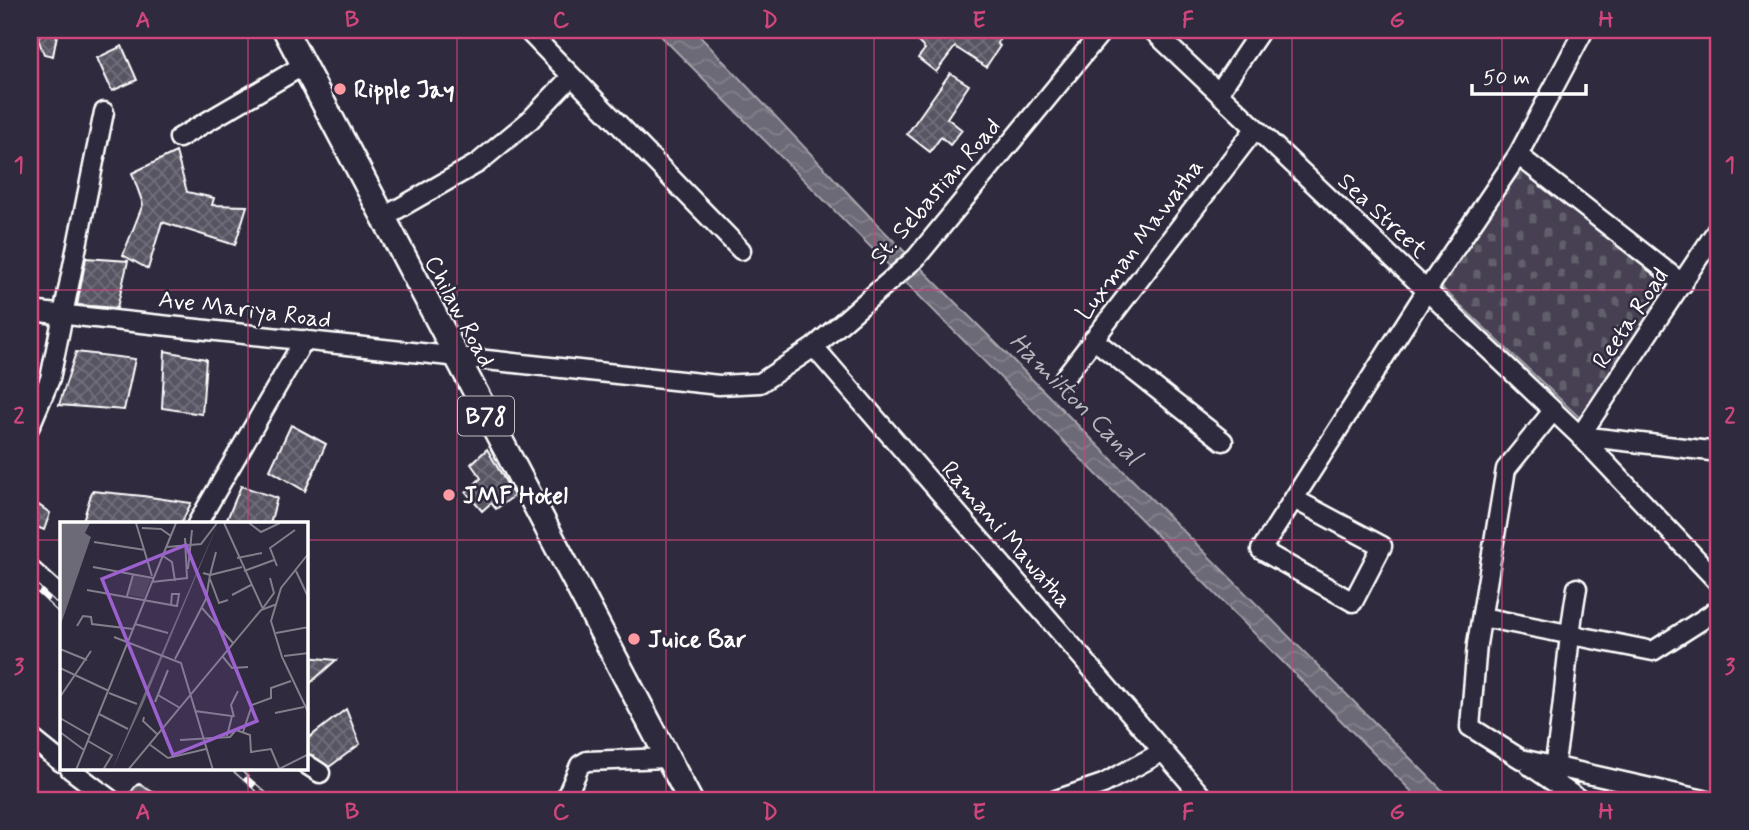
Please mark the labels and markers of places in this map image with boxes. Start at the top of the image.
place label: Ripple Jay [354,75,454,106]
marker: Ripple Jay [332,81,348,97]
place label: JMF Hotel [463,481,568,512]
marker: JMF Hotel [441,487,457,503]
place label: Juice Bar [648,625,746,656]
marker: Juice Bar [626,631,642,647]

